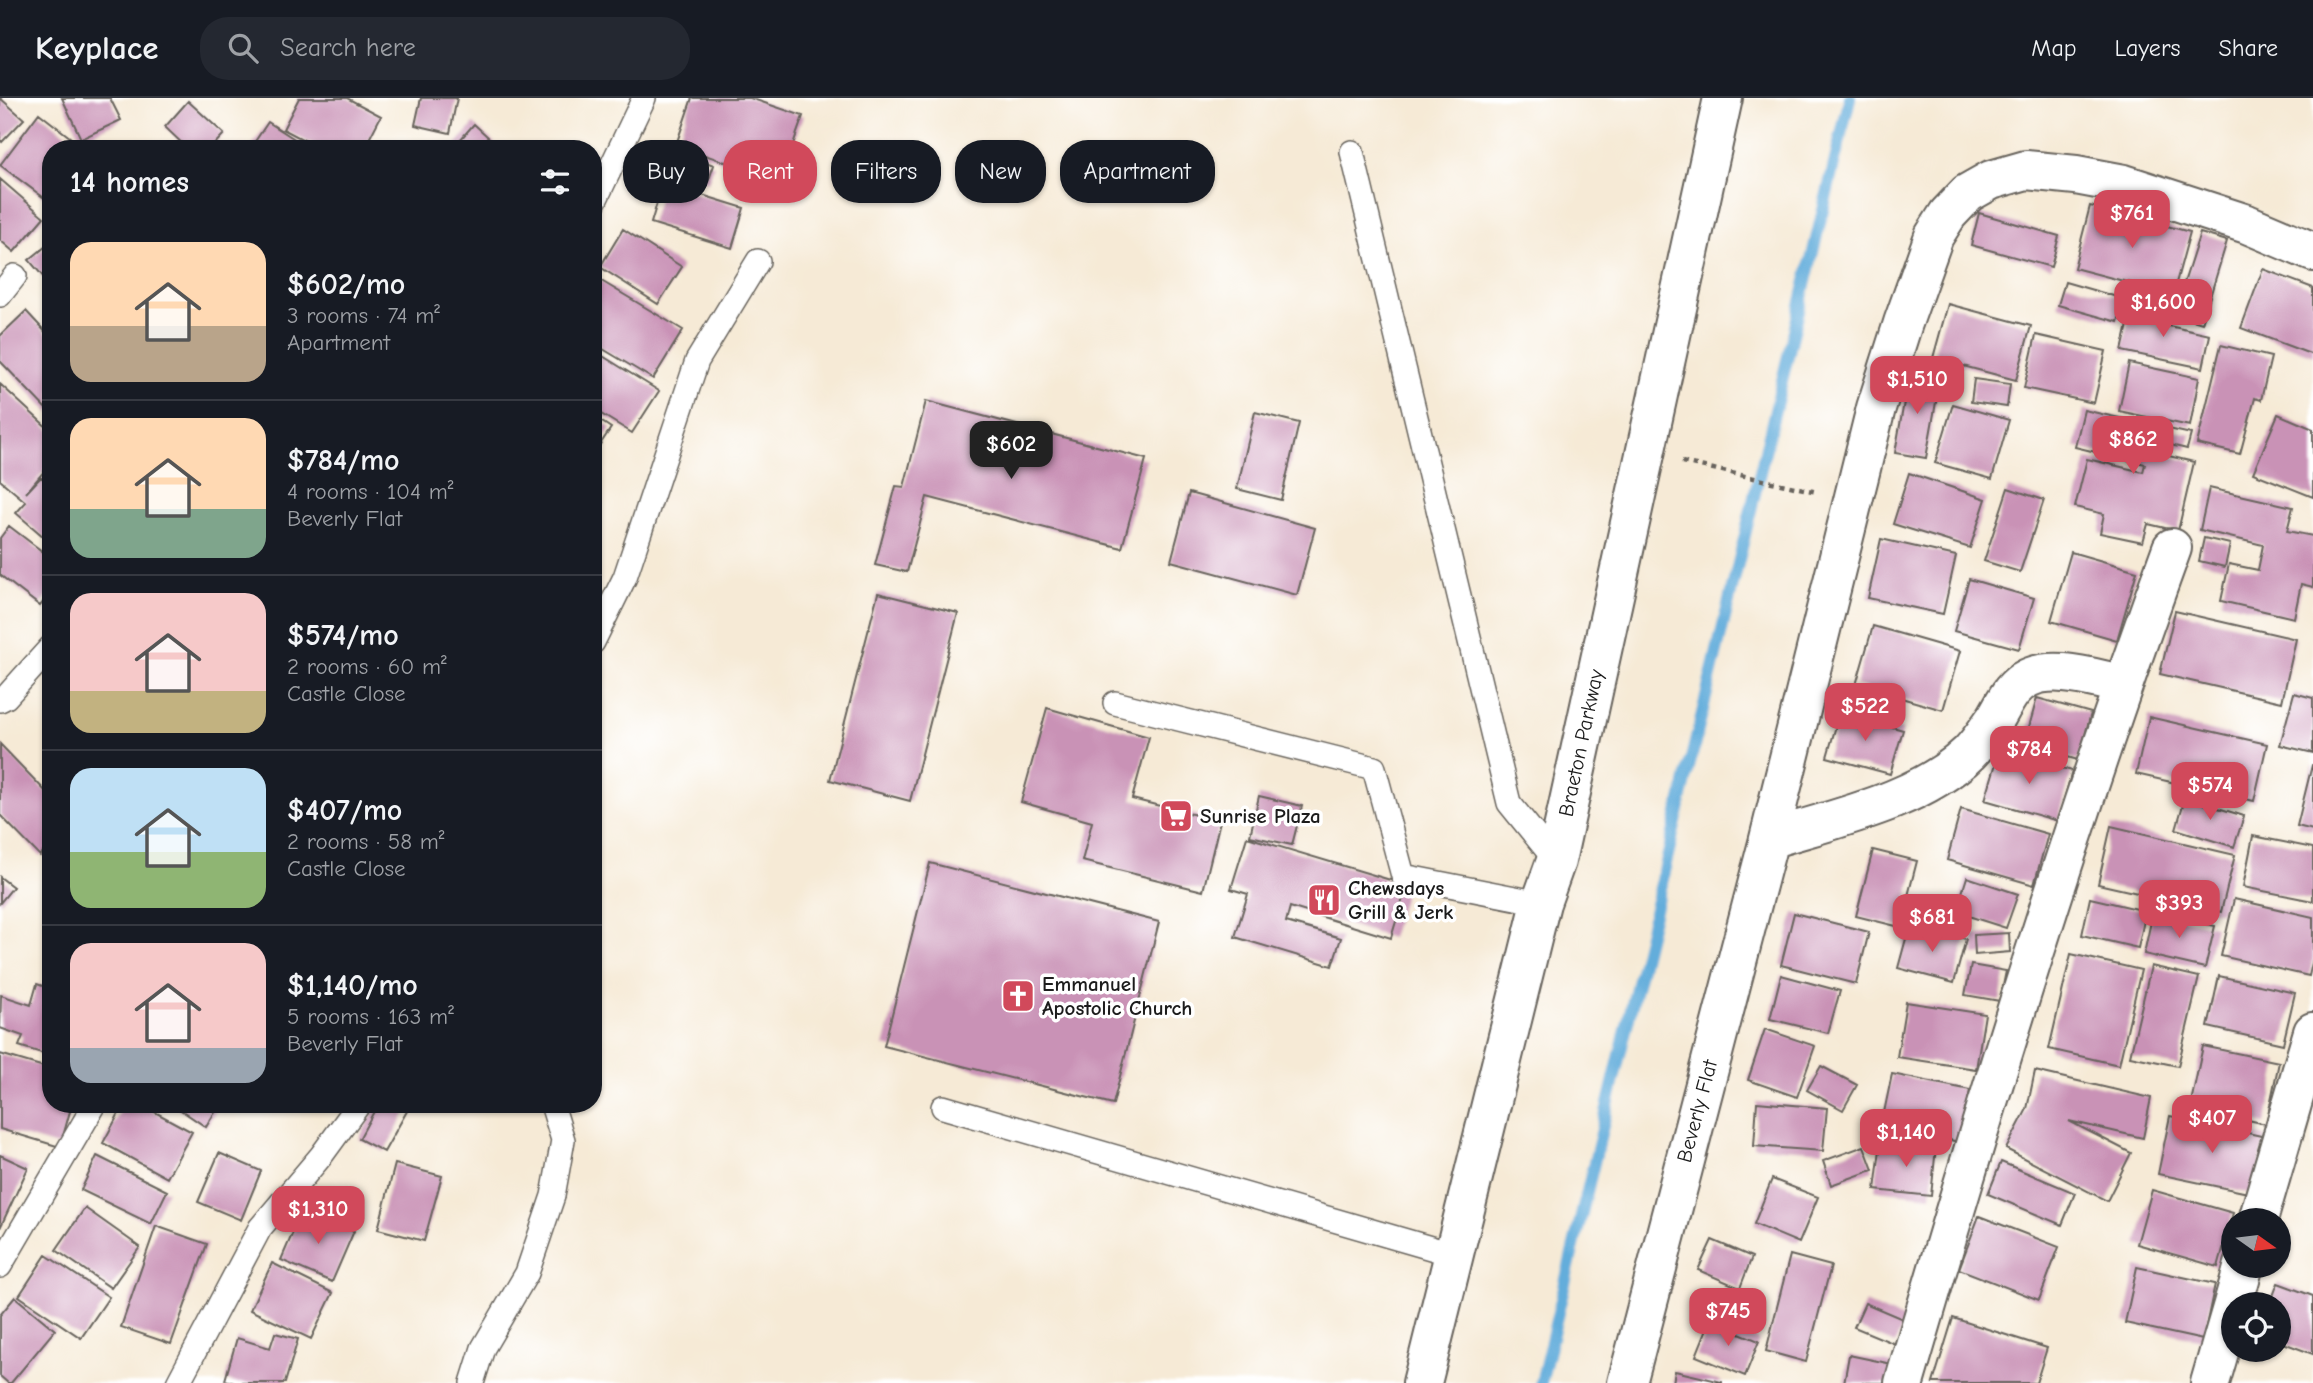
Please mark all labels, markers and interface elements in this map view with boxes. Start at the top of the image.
search box [200,17,690,80]
text: Keyplace [35,29,158,67]
icon: search [224,29,262,67]
text: Search here [280,33,416,63]
text: Map [2031,34,2077,62]
text: Layers [2115,34,2180,62]
text: Share [2218,34,2278,62]
chip: Buy [623,140,709,203]
chip: Rent [723,140,817,203]
chip: Filters [831,140,941,203]
chip: New [955,140,1046,203]
chip: Apartment [1060,140,1215,203]
icon: filters [536,163,574,201]
text: 14 homes [70,165,189,200]
pin: $761 [2091,190,2173,250]
text: $761 [2110,199,2154,226]
text: $602/mo [287,267,405,302]
icon: home [126,270,210,354]
pin: $1,600 [2106,280,2220,339]
text: $1,600 [2130,288,2196,315]
text: 3 rooms · 74 m² [287,302,440,329]
text: Apartment [287,329,390,356]
pin: $1,510 [1860,356,1974,416]
text: $1,510 [1886,365,1948,392]
pin: $862 [2092,416,2174,476]
pin: $602 [970,422,1052,481]
text: $862 [2108,425,2158,452]
text: $602 [986,430,1036,457]
text: $784/mo [287,443,400,478]
icon: home [126,446,210,530]
text: 4 rooms · 104 m² [287,478,454,505]
text: Beverly Flat [287,505,402,532]
text: $574/mo [287,618,399,653]
icon: home [126,621,210,705]
text: 2 rooms · 60 m² [287,653,447,680]
street label: Braeton Parkway [1554,667,1608,819]
text: Castle Close [287,680,406,707]
pin: $522 [1824,684,1906,743]
text: $522 [1841,692,1889,719]
pin: $784 [1988,726,2070,786]
text: $784 [2006,735,2052,762]
pin: $574 [2169,762,2251,822]
text: $574 [2187,771,2233,798]
text: $407/mo [287,793,402,828]
icon: home [126,796,210,880]
supermarket icon: Sunrise Plaza [1157,797,1195,835]
place label: Sunrise Plaza [1200,804,1321,828]
text: 2 rooms · 58 m² [287,828,445,855]
text: Castle Close [287,855,406,882]
place label: Chewsdays Grill & Jerk [1348,876,1454,924]
pin: $393 [2138,880,2220,940]
restaurant icon: Chewsdays Grill & Jerk [1305,881,1343,919]
text: $393 [2155,889,2203,916]
pin: $681 [1891,894,1973,954]
text: $681 [1909,903,1955,930]
text: $1,140/mo [287,968,418,1003]
icon: home [126,971,210,1055]
place label: Emmanuel Apostolic Church [1042,972,1192,1020]
church icon: Emmanuel Apostolic Church [999,977,1037,1015]
text: 5 rooms · 163 m² [287,1003,454,1030]
text: Beverly Flat [287,1030,402,1057]
street label: Beverly Flat [1672,1056,1722,1165]
pin: $407 [2171,1096,2253,1155]
text: $407 [2188,1104,2236,1131]
pin: $1,140 [1849,1110,1963,1169]
text: $1,140 [1876,1118,1936,1145]
pin: $1,310 [261,1186,375,1246]
text: $1,310 [288,1195,348,1222]
north arrow [2221,1208,2291,1278]
map controls [2221,1208,2291,1362]
pin: $745 [1687,1288,1769,1348]
button: locate [2221,1292,2291,1362]
text: $745 [1705,1297,1751,1324]

